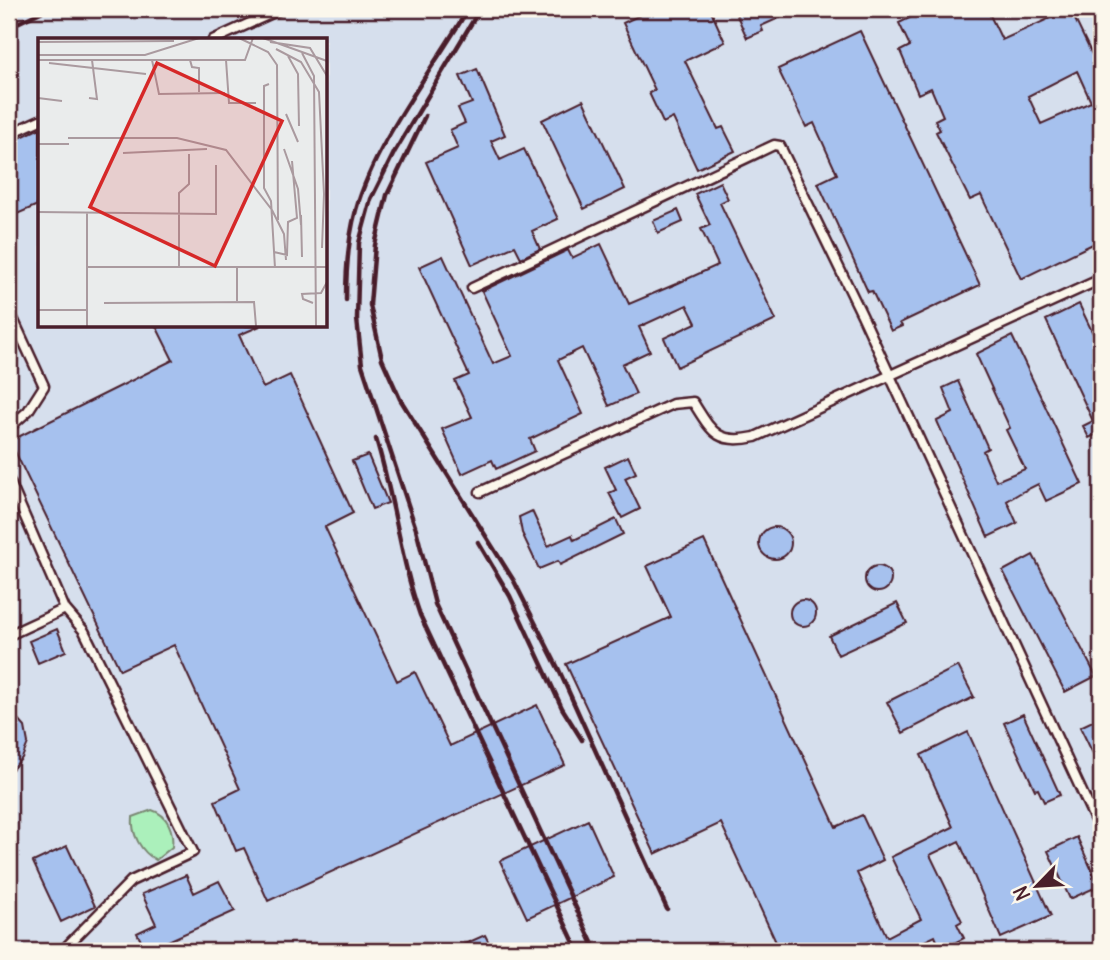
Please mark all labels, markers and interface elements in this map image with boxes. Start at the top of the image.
inset map [38,38,327,327]
north arrow [1002,852,1072,922]
text: N [1008,882,1035,904]

